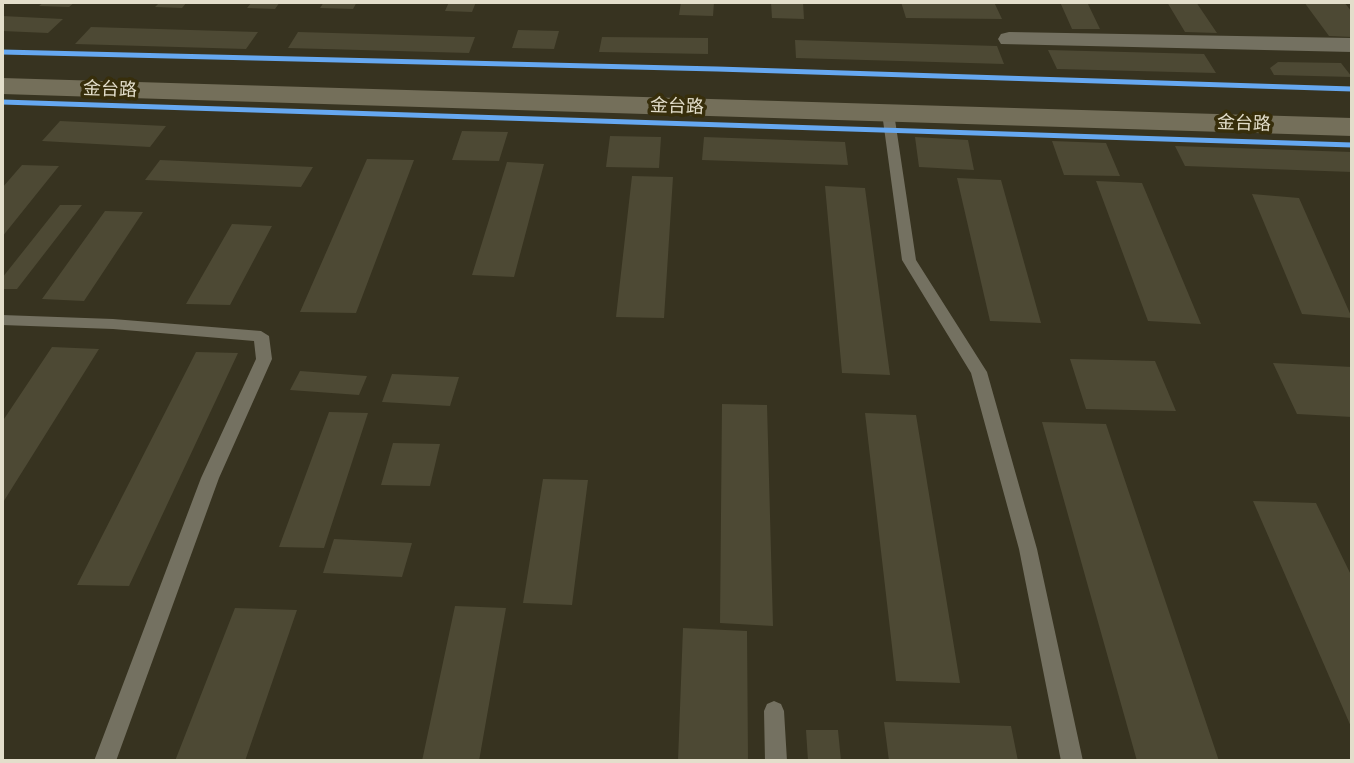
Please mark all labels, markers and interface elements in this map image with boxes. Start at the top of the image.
street label: 金台路 [83,78,137,102]
street label: 金台路 [650,95,704,119]
street label: 金台路 [1217,112,1271,136]

